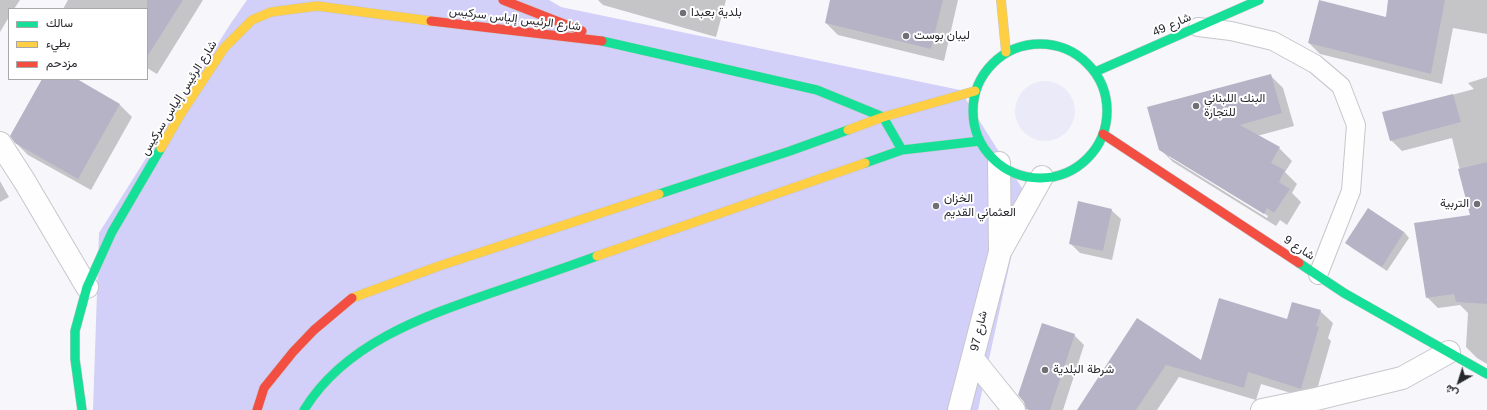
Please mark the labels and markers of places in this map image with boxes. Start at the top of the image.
place label: بلدية بعبدا [691,6,742,20]
marker: بلدية بعبدا [678,8,688,18]
place label: ليبان بوست [914,29,970,43]
marker: ليبان بوست [901,31,911,41]
place label: البنك اللبناني للتجارة [1204,92,1265,120]
marker: البنك اللبناني للتجارة [1191,101,1201,111]
place label: الخزان العثماني القديم [944,192,1016,220]
place label: التربية [1440,197,1469,211]
marker: التربية [1472,199,1482,209]
marker: الخزان العثماني القديم [931,201,941,211]
place label: شرطة البلدية [1053,363,1114,377]
marker: شرطة البلدية [1040,365,1050,375]

